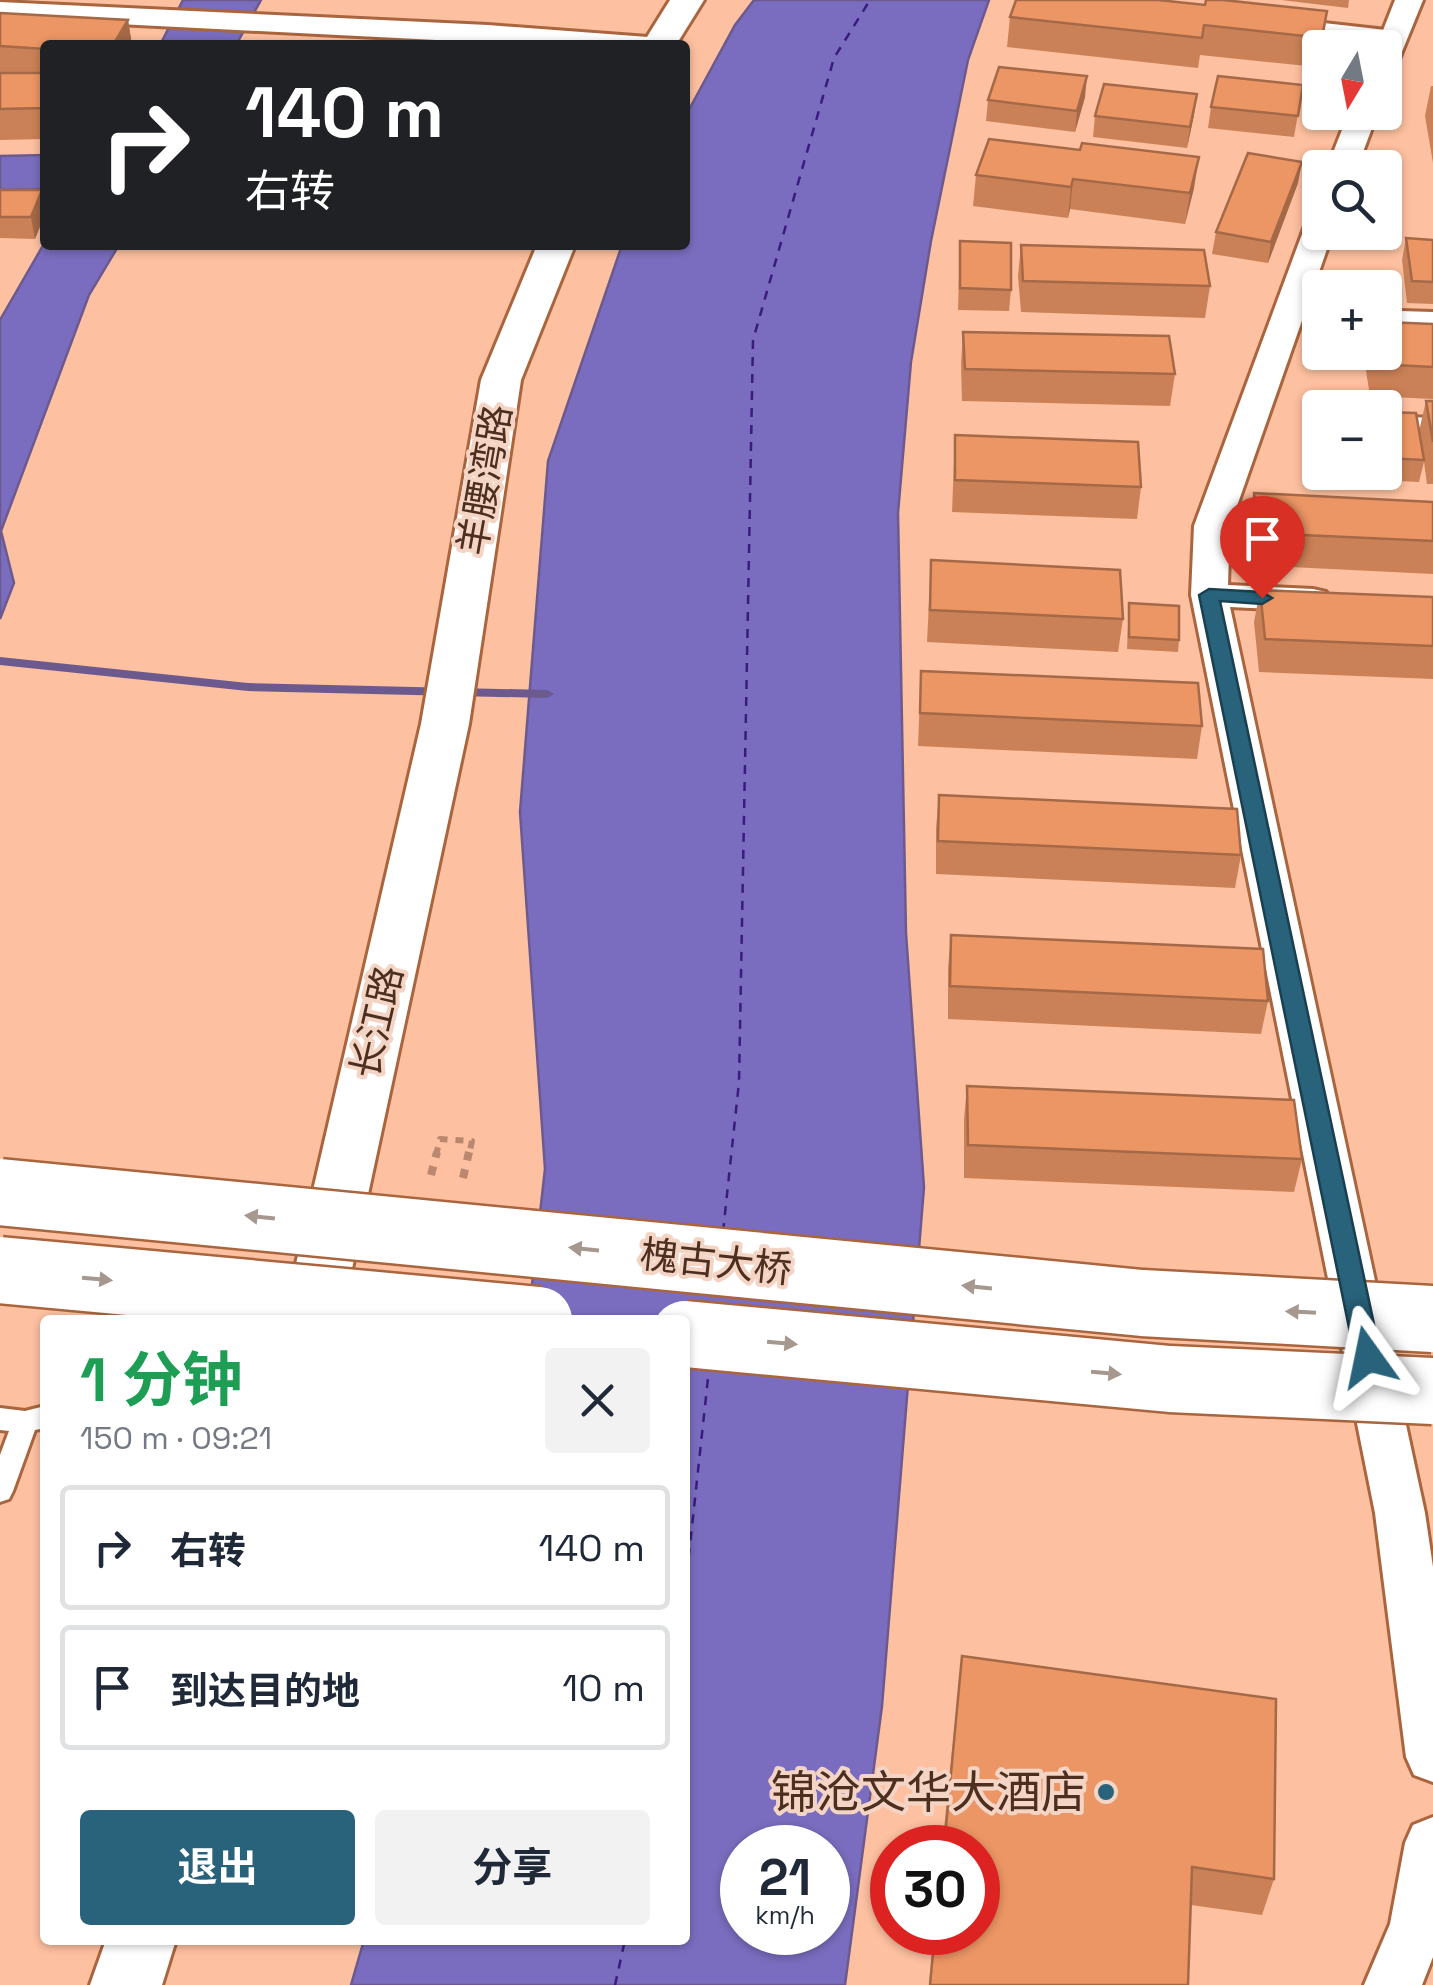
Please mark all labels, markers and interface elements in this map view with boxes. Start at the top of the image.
north arrow [1302,30,1402,130]
map controls [1302,30,1402,490]
text: 140 m [245,68,444,157]
icon: right [80,80,210,210]
button: search [1302,150,1402,250]
text: 右转 [245,163,335,220]
button: + [1302,270,1402,370]
button: − [1302,390,1402,490]
street label: 羊腰湾路 [448,401,522,559]
pin [1220,496,1305,599]
icon: arrive [1235,511,1290,566]
street label: 长江路 [341,961,413,1083]
one-way arrow [244,1209,275,1225]
street label: 槐古大桥 [638,1230,794,1294]
one-way arrow [567,1241,599,1257]
one-way arrow [82,1271,114,1287]
one-way arrow [960,1279,992,1295]
one-way arrow [1284,1304,1316,1320]
position arrow [1316,1305,1420,1409]
one-way arrow [767,1335,798,1351]
text: 1 分钟 [80,1342,242,1419]
button: close [545,1348,650,1453]
one-way arrow [1090,1365,1122,1381]
text: 150 m · 09:21 [80,1418,272,1458]
icon: right [85,1520,140,1575]
text: 140 m [539,1524,645,1572]
text: 右转 [170,1527,246,1575]
icon: arrive [85,1660,140,1715]
text: 10 m [562,1664,645,1712]
text: 到达目的地 [170,1667,360,1715]
place label: 锦沧文华大酒店 [771,1764,1086,1821]
marker: 锦沧文华大酒店 [1095,1781,1117,1803]
button: 退出 [80,1810,355,1925]
button: 分享 [375,1810,650,1925]
speed limit sign: 30 [870,1825,1000,1955]
text: 21 [759,1846,811,1910]
text: km/h [755,1899,815,1931]

